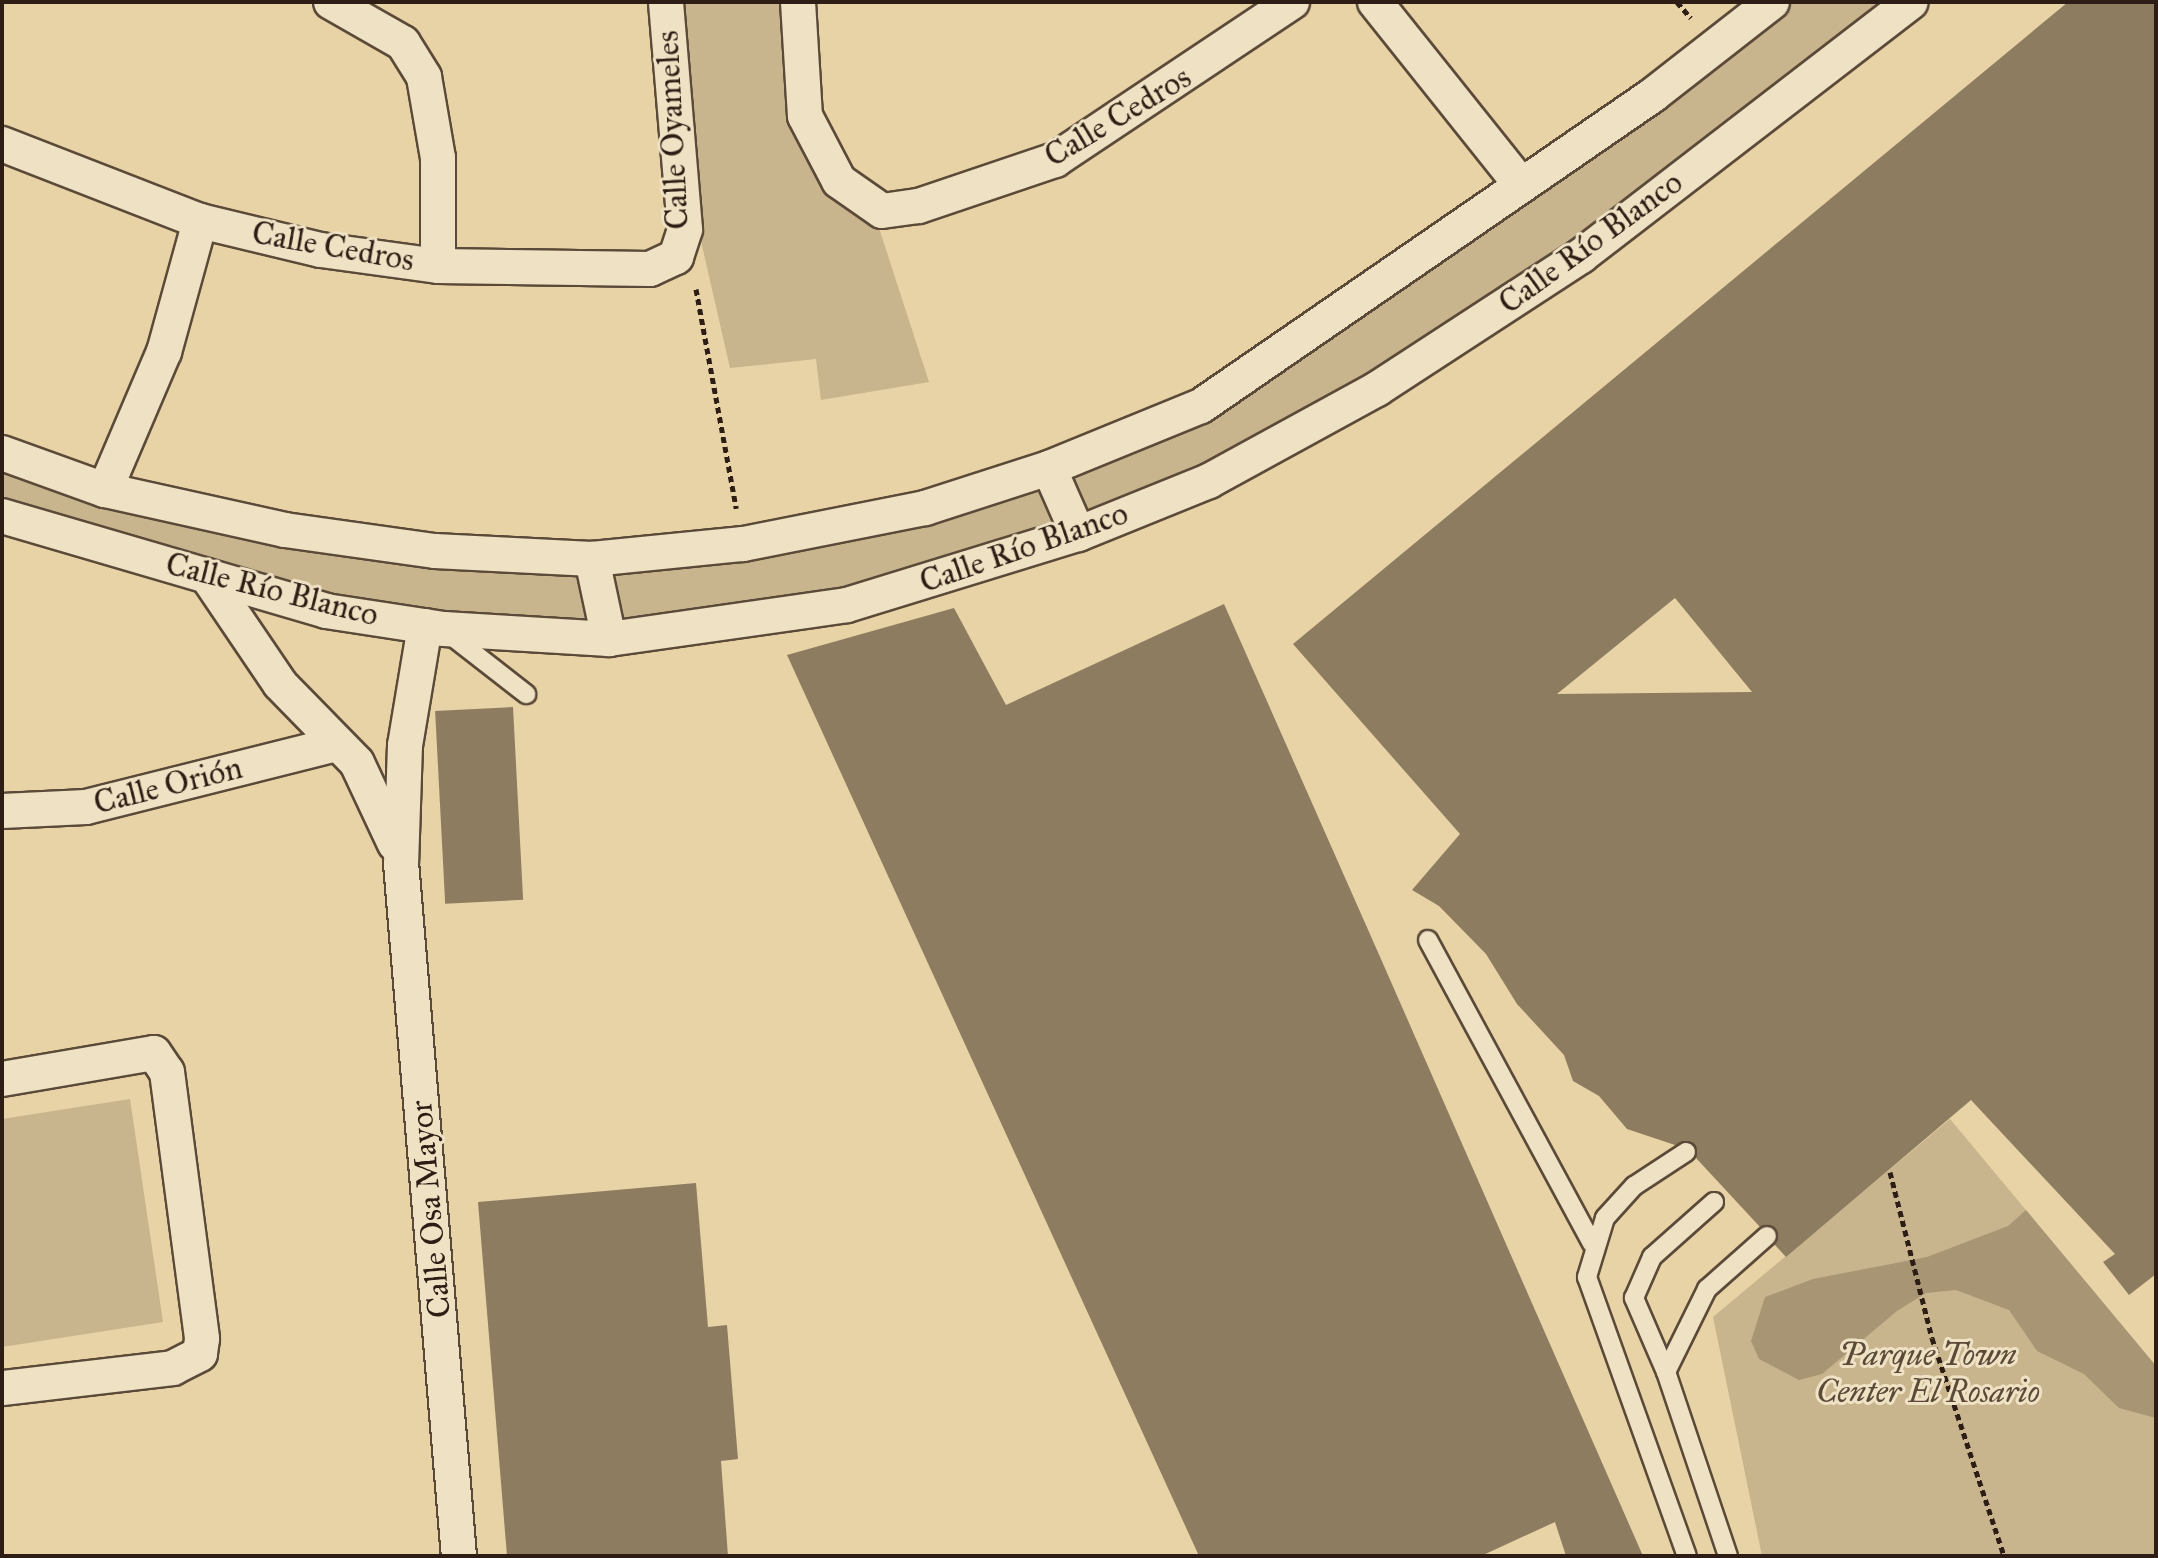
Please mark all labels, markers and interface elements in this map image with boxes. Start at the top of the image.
street label: Calle Oyameles [649,30,697,230]
street label: Calle Cedros [1038,58,1198,176]
street label: Calle Río Blanco [1492,163,1690,323]
street label: Calle Cedros [249,214,417,280]
street label: Calle Río Blanco [915,494,1133,602]
street label: Calle Río Blanco [162,545,382,635]
street label: Calle Orión [90,749,246,823]
street label: Calle Osa Mayor [402,1099,460,1319]
park label: Parque Town Center El Rosario [1816,1337,2040,1412]

